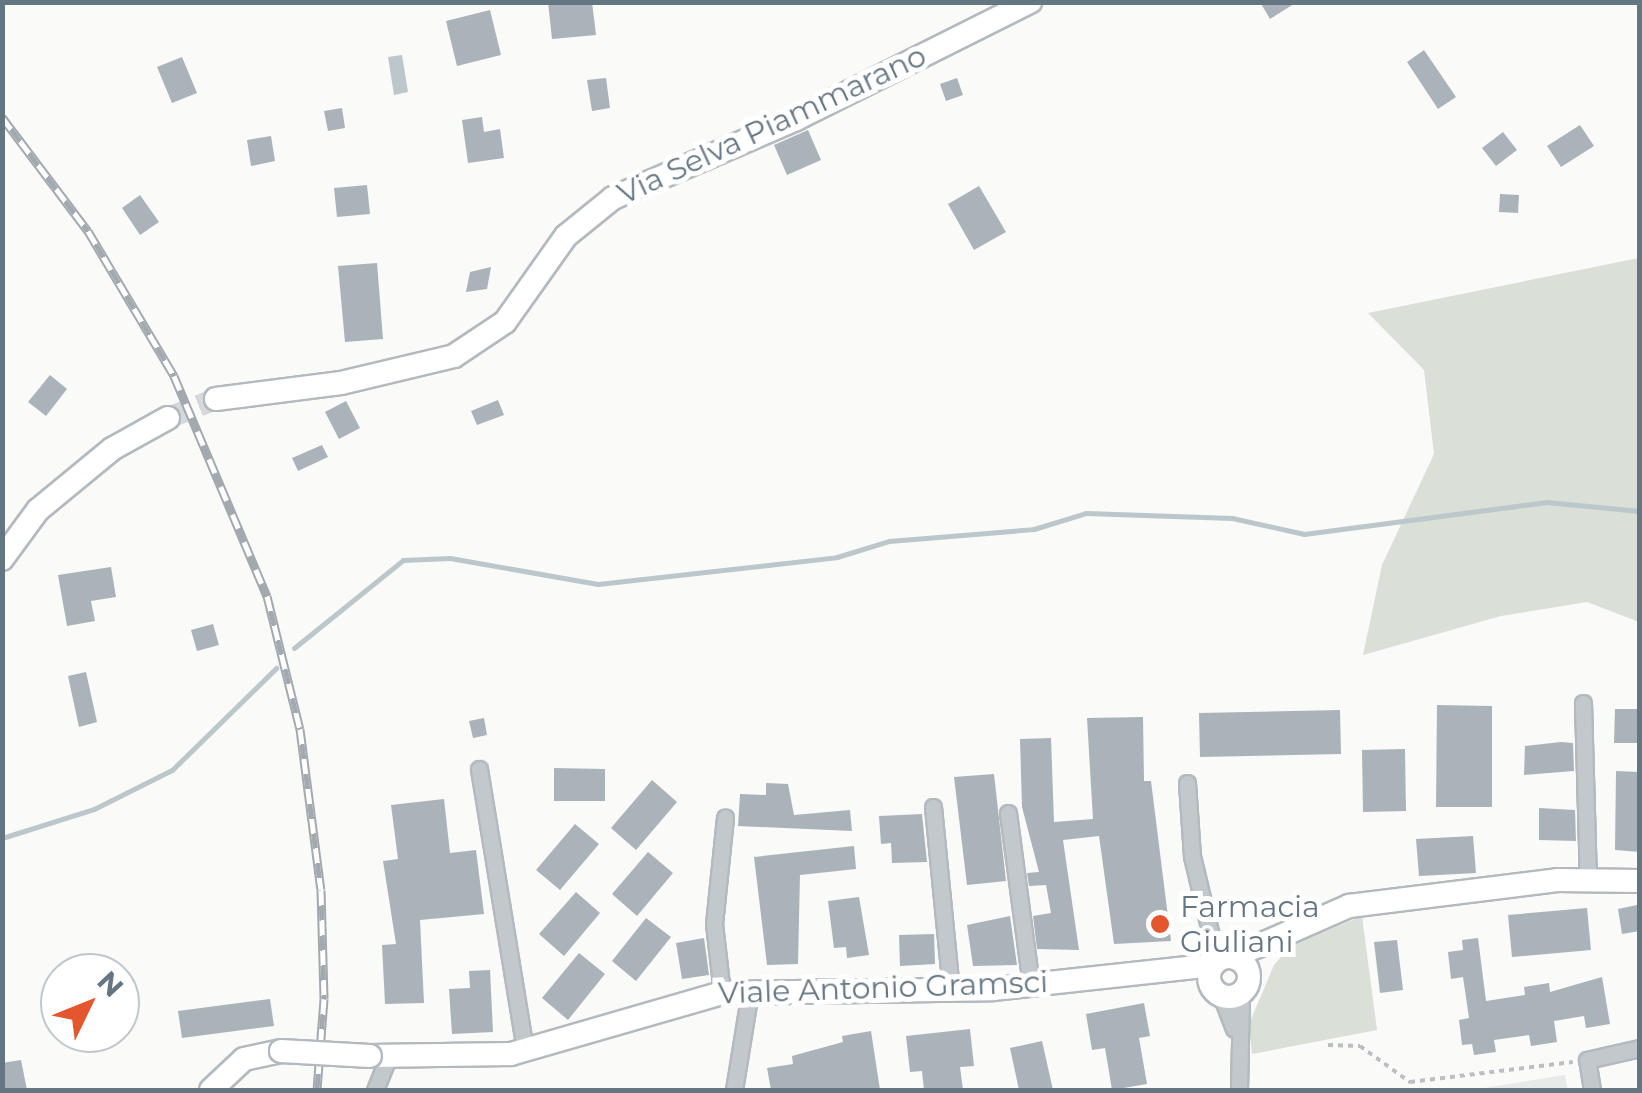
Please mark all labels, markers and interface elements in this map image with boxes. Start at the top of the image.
street label: Via Selva Piammarano [612,38,932,212]
place label: Farmacia Giuliani [1180,889,1320,960]
marker: Farmacia Giuliani [1149,913,1171,935]
north arrow [40,953,140,1053]
text: N [90,964,131,1004]
street label: Viale Antonio Gramsci [717,964,1049,1012]

